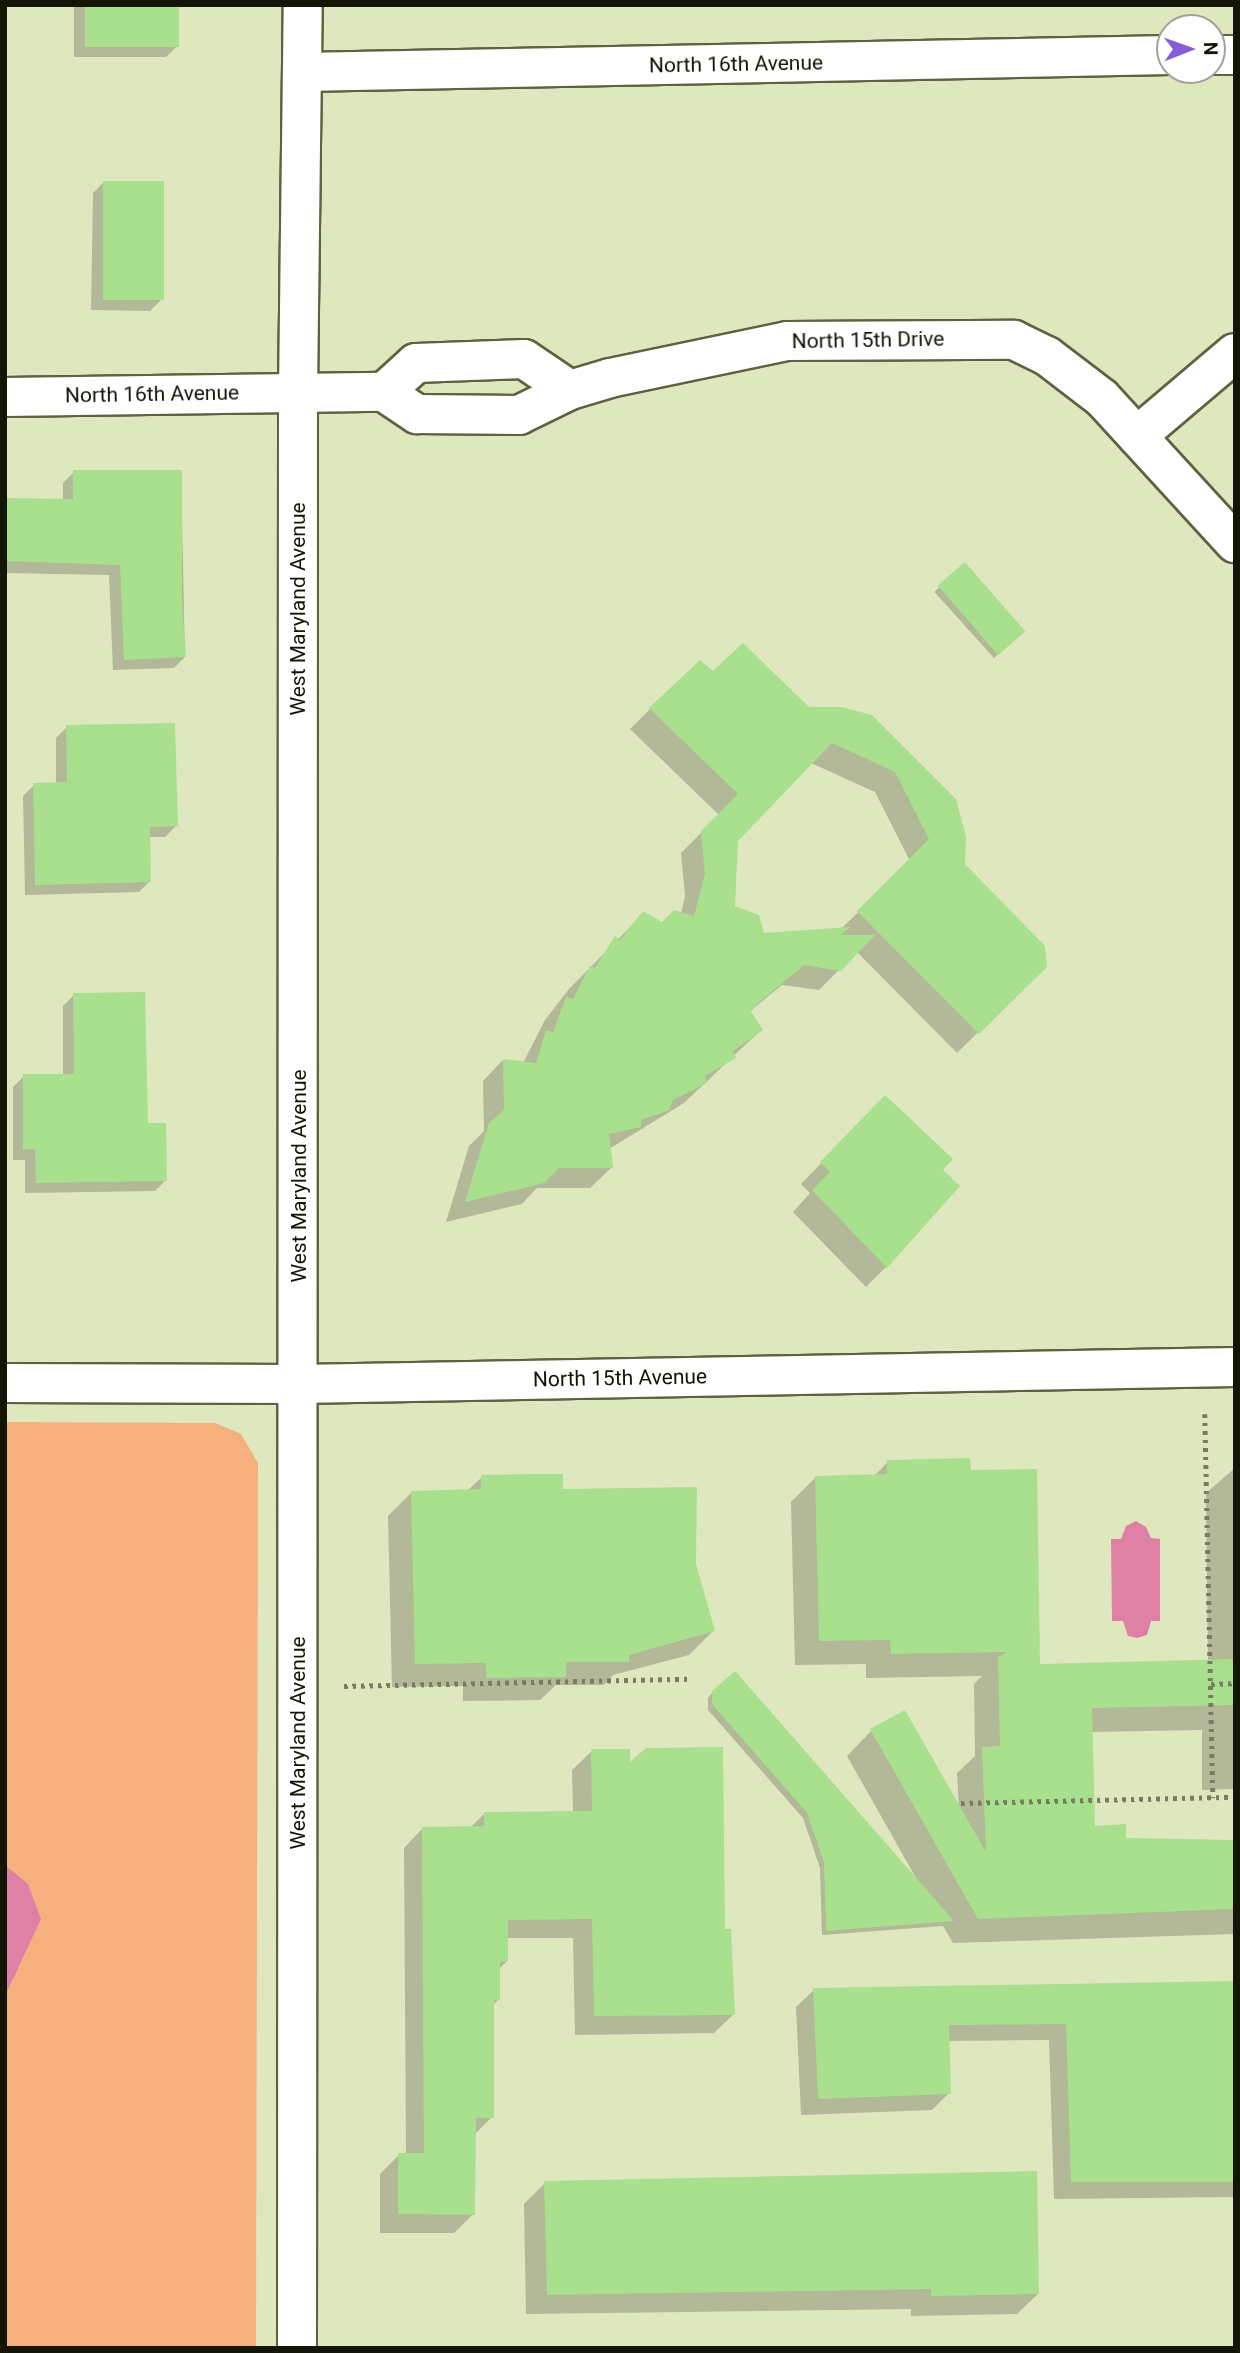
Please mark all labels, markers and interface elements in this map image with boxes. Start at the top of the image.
north arrow [1156,14,1226,84]
text: N [1199,42,1222,56]
street label: North 16th Avenue [649,50,823,78]
street label: North 15th Drive [791,326,945,354]
street label: North 16th Avenue [65,380,239,408]
street label: West Maryland Avenue [285,502,311,716]
street label: West Maryland Avenue [286,1069,312,1283]
street label: North 15th Avenue [533,1364,707,1392]
street label: West Maryland Avenue [285,1636,311,1850]

